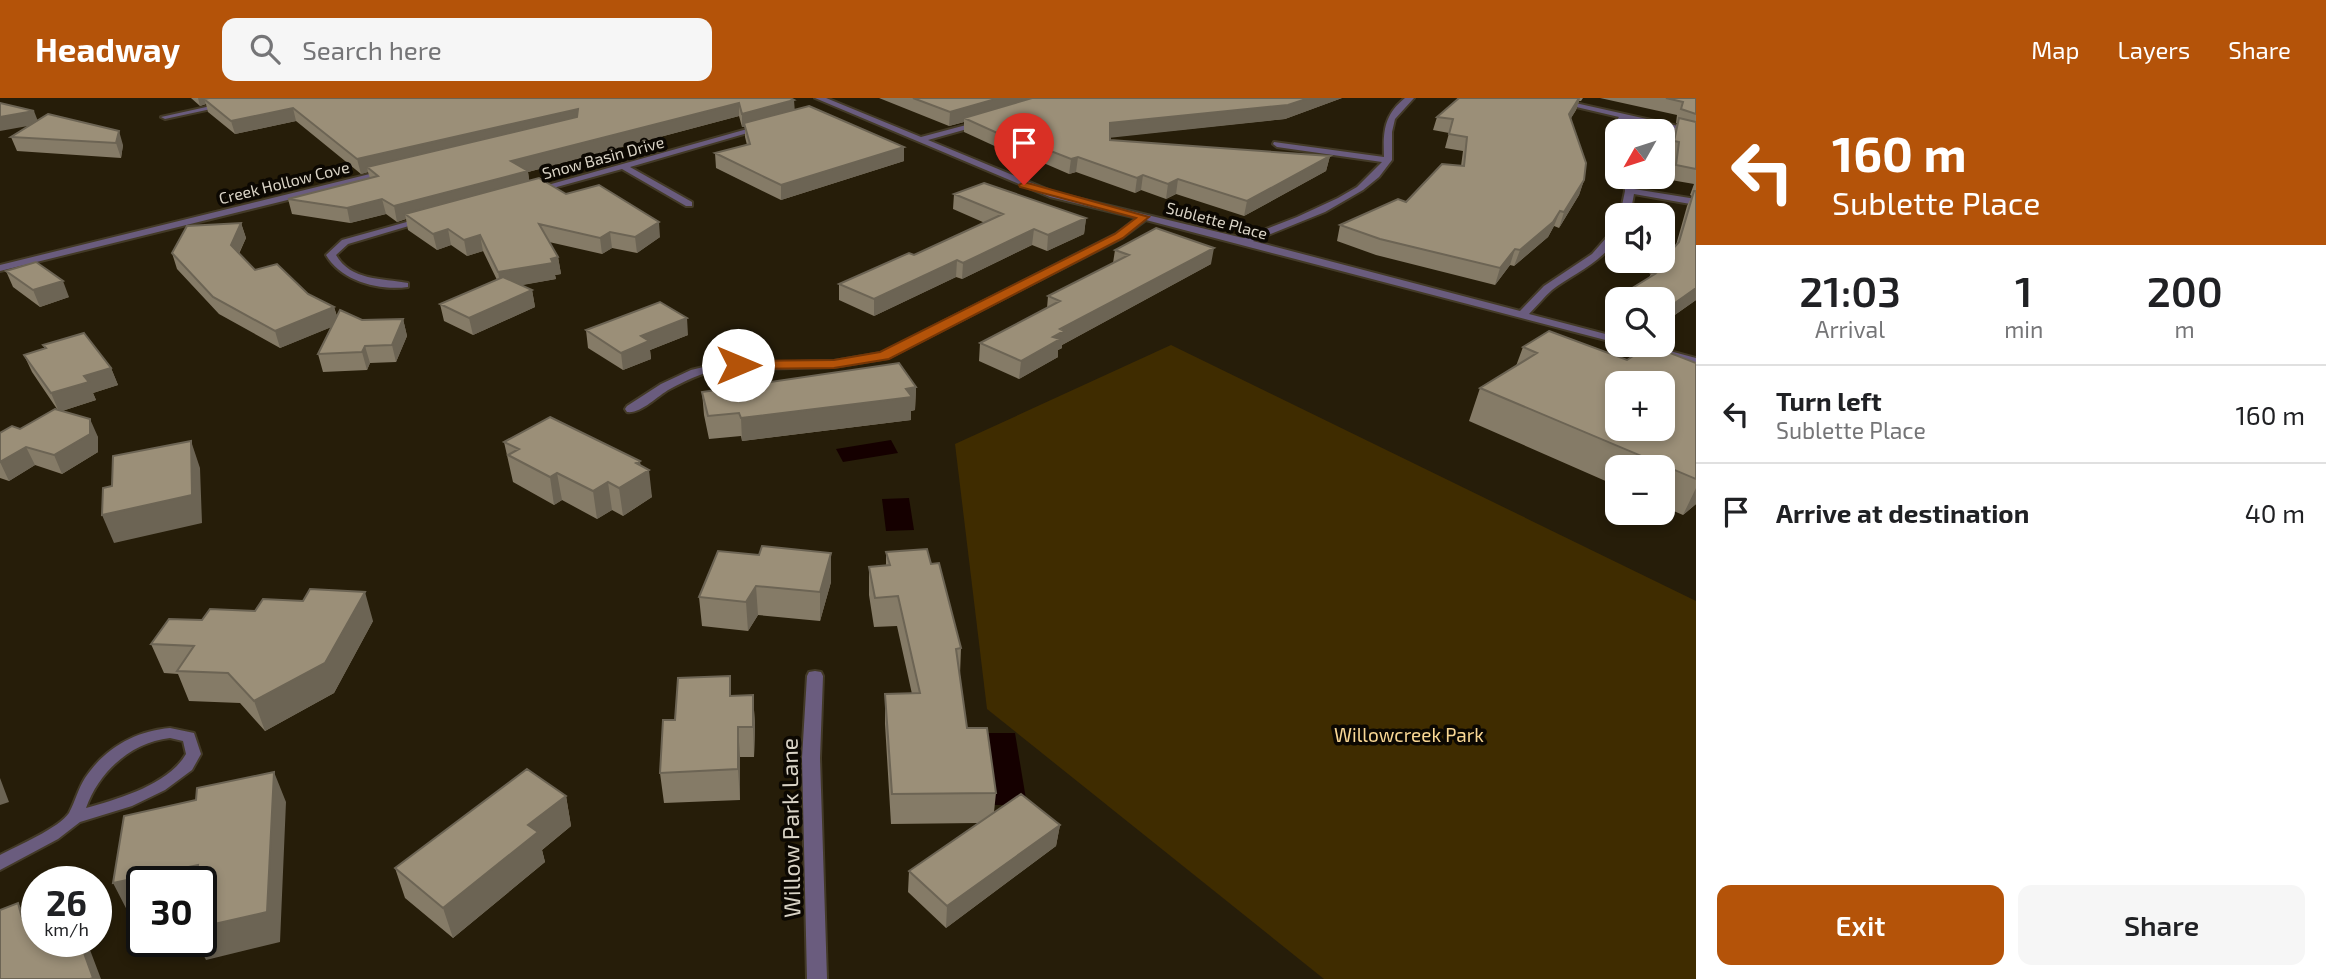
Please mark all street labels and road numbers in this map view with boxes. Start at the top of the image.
street label: Snow Basin Drive [540,132,666,182]
street label: Creek Hollow Cove [217,157,351,207]
street label: Sublette Place [1164,197,1270,243]
street label: Willow Park Lane [774,738,806,918]

